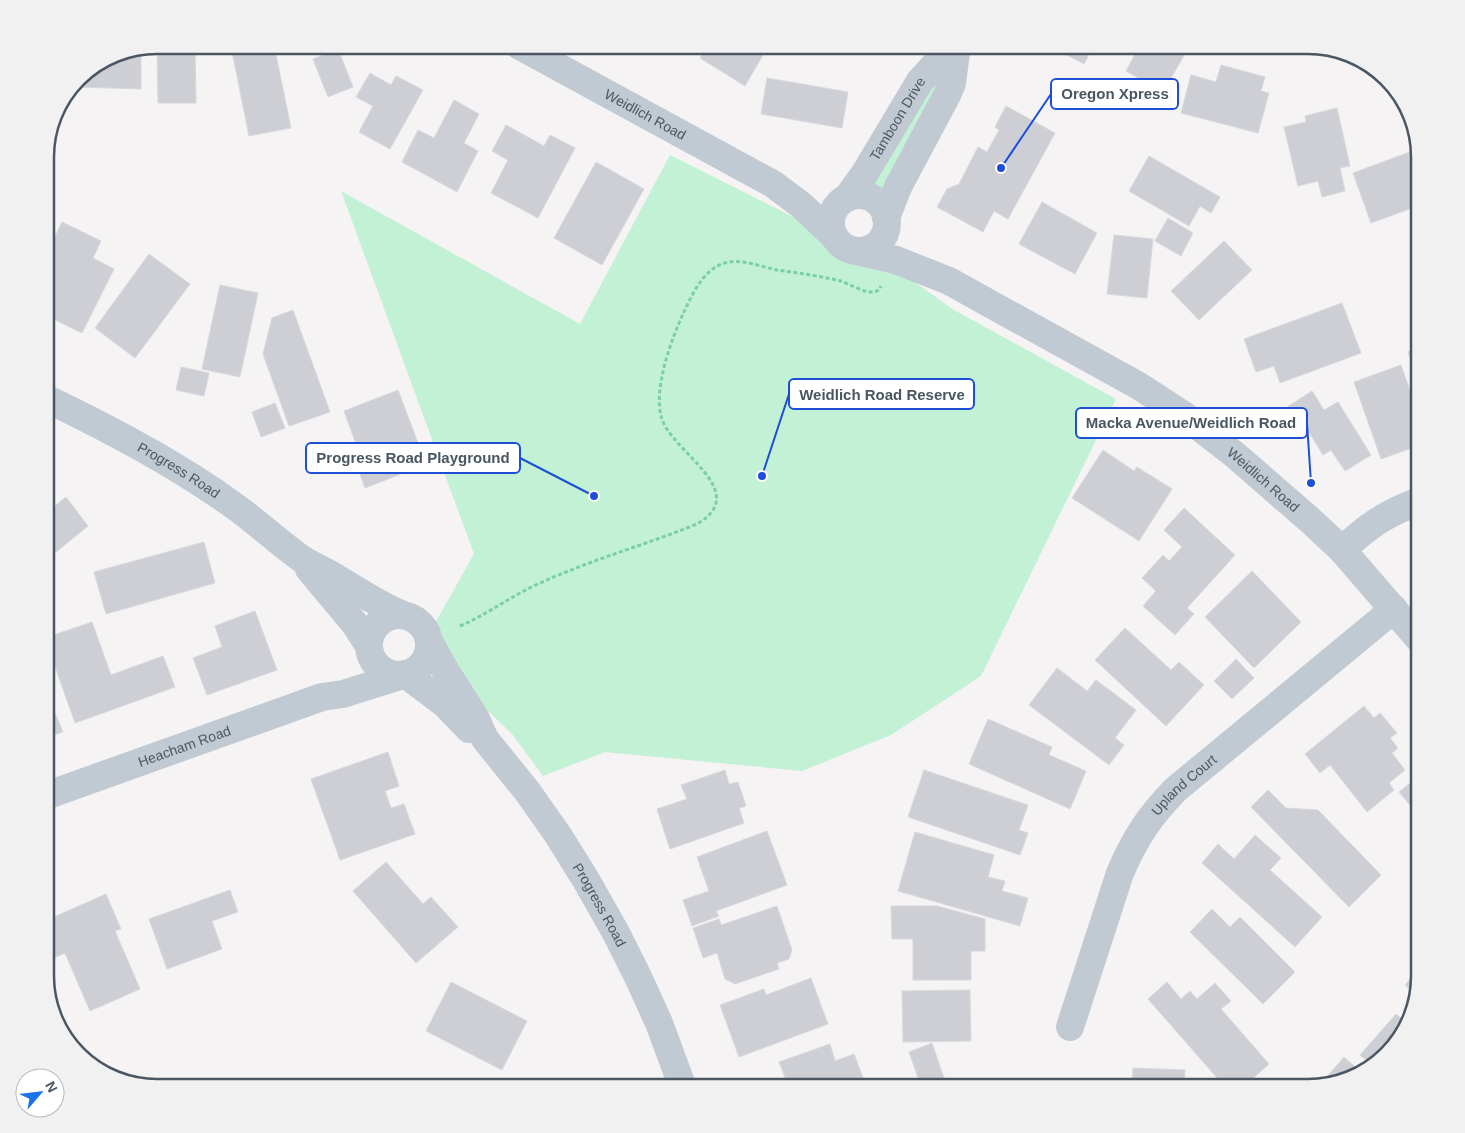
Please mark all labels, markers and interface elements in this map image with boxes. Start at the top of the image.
street label: Tamboon Drive [866,74,929,163]
callout: Oregon Xpress [1051,79,1178,109]
text: Oregon Xpress [1061,85,1169,102]
street label: Weidlich Road [602,86,689,143]
callout: Weidlich Road Reserve [789,379,974,409]
text: Weidlich Road Reserve [799,386,965,403]
callout: Macka Avenue/Weidlich Road [1076,408,1307,438]
text: Macka Avenue/Weidlich Road [1086,414,1296,431]
street label: Progress Road [135,439,223,501]
callout: Progress Road Playground [306,443,520,473]
street label: Weidlich Road [1224,444,1303,515]
text: Progress Road Playground [316,449,510,466]
street label: Heacham Road [136,722,233,770]
street label: Upland Court [1148,751,1220,819]
street label: Progress Road [569,860,629,949]
north arrow [15,1068,65,1118]
text: N [42,1079,61,1095]

